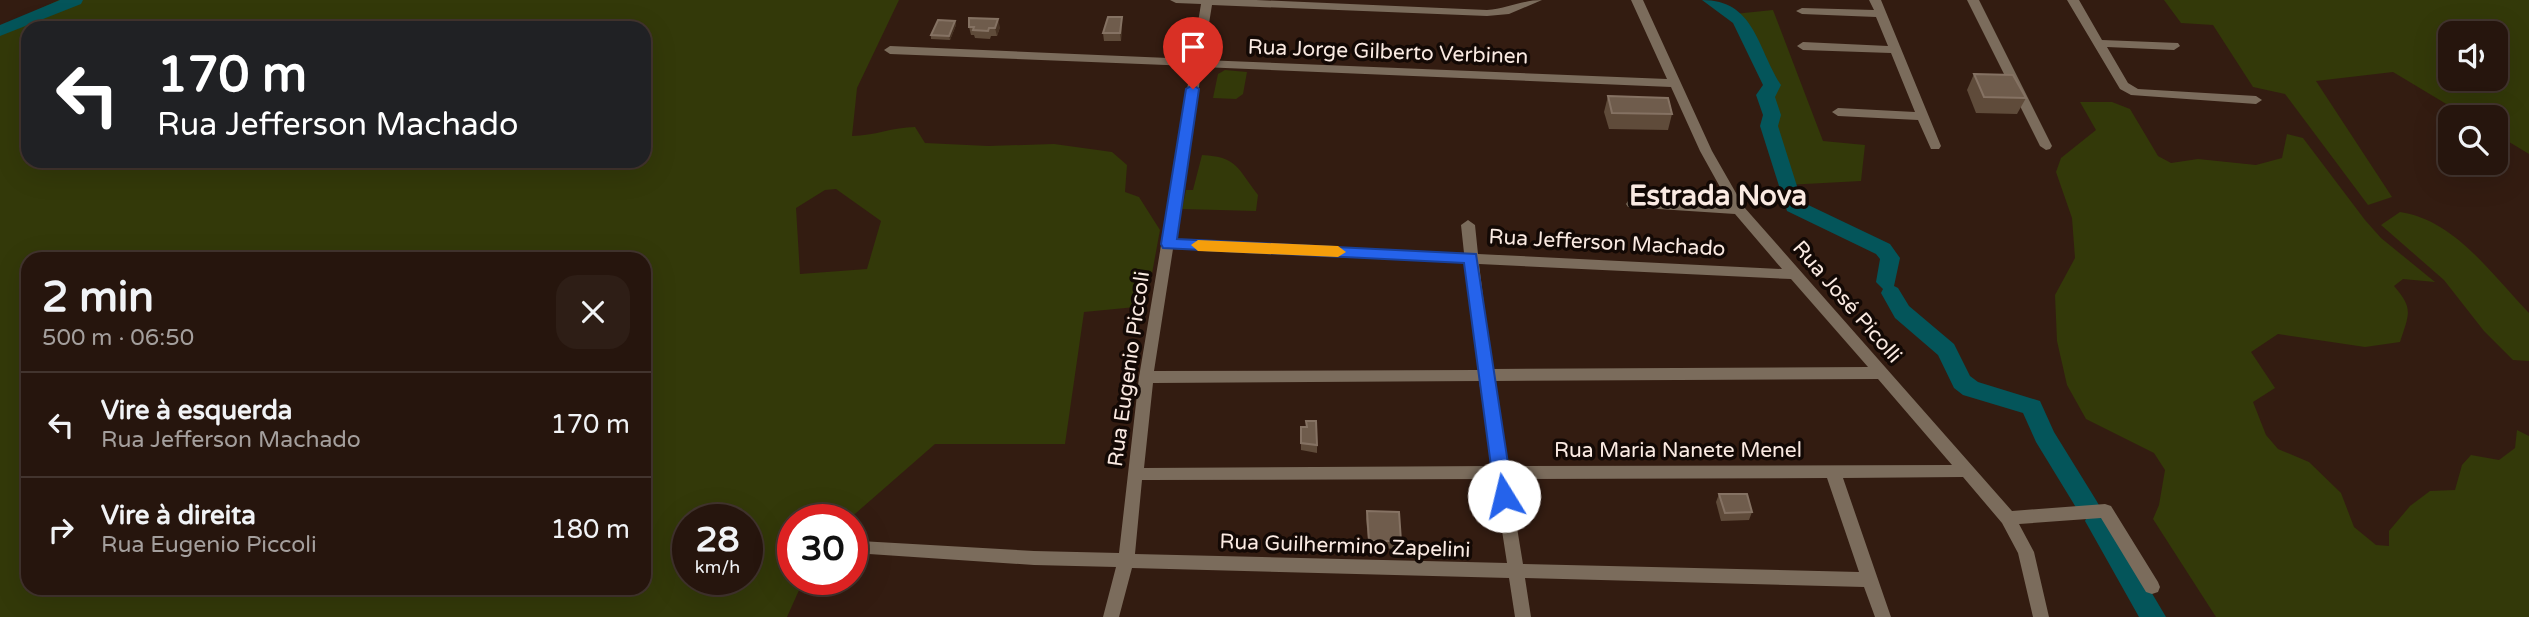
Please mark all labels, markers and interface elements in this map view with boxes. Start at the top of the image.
pin [1163,17,1223,89]
map controls [2438,21,2508,175]
button: sound [2438,21,2508,91]
icon: arrive [1174,28,1212,66]
street label: Rua Jorge Gilberto Verbinen [1247,35,1529,69]
text: 170 m [157,46,307,105]
icon: left [42,49,133,140]
button: search [2438,105,2508,175]
text: Rua Jefferson Machado [157,106,519,144]
district label: Estrada Nova [1629,179,1807,213]
street label: Rua Jefferson Machado [1488,224,1726,262]
street label: Rua José Picolli [1787,236,1907,368]
street label: Rua Eugenio Piccoli [1103,270,1155,468]
text: 2 min [42,272,154,323]
button: close [556,275,630,349]
text: 500 m · 06:50 [42,324,194,352]
text: Vire à esquerda [101,395,292,426]
icon: left [42,406,80,444]
text: 170 m [550,409,630,440]
text: Rua Jefferson Machado [101,426,361,454]
street label: Rua Maria Nanete Menel [1554,438,1802,463]
position arrow [1467,459,1541,533]
text: Vire à direita [101,500,256,531]
speed limit sign: 30 [777,504,868,595]
icon: right [42,511,80,549]
text: 180 m [550,514,630,545]
text: 28 [696,519,739,561]
street label: Rua Guilhermino Zapelini [1219,529,1471,563]
text: Rua Eugenio Piccoli [101,531,317,559]
text: km/h [695,556,740,578]

